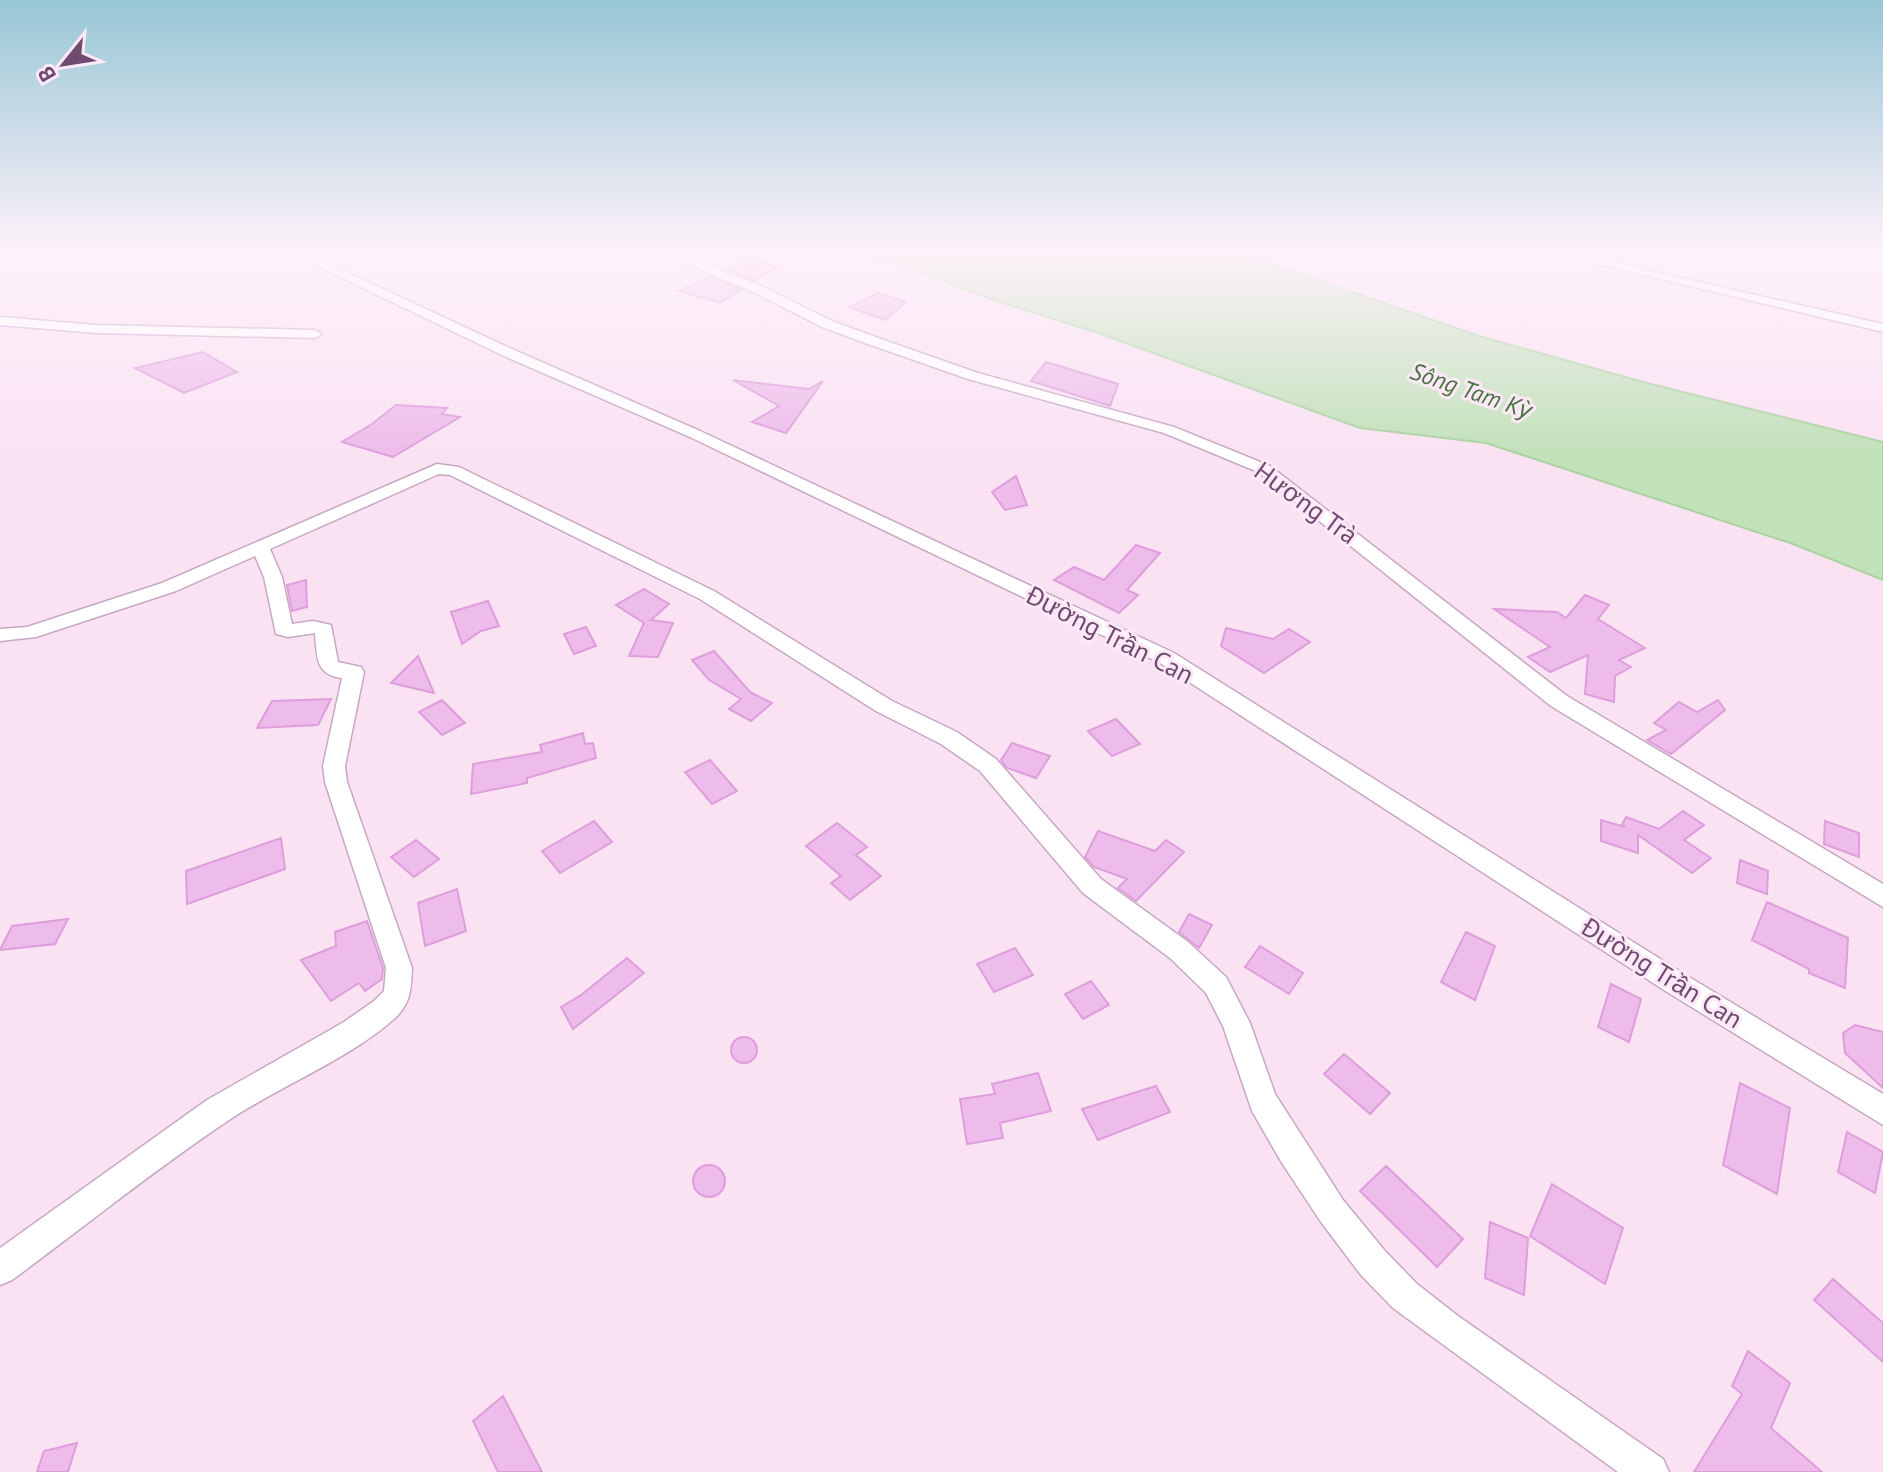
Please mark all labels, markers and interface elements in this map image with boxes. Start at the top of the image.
north arrow [24,24,104,104]
text: B [31,61,62,87]
water label: Sông Tam Kỳ [1406,355,1538,426]
street label: Hương Trà [1248,454,1364,551]
street label: Đường Trần Can [1020,578,1200,691]
street label: Đường Trần Can [1575,909,1749,1035]

